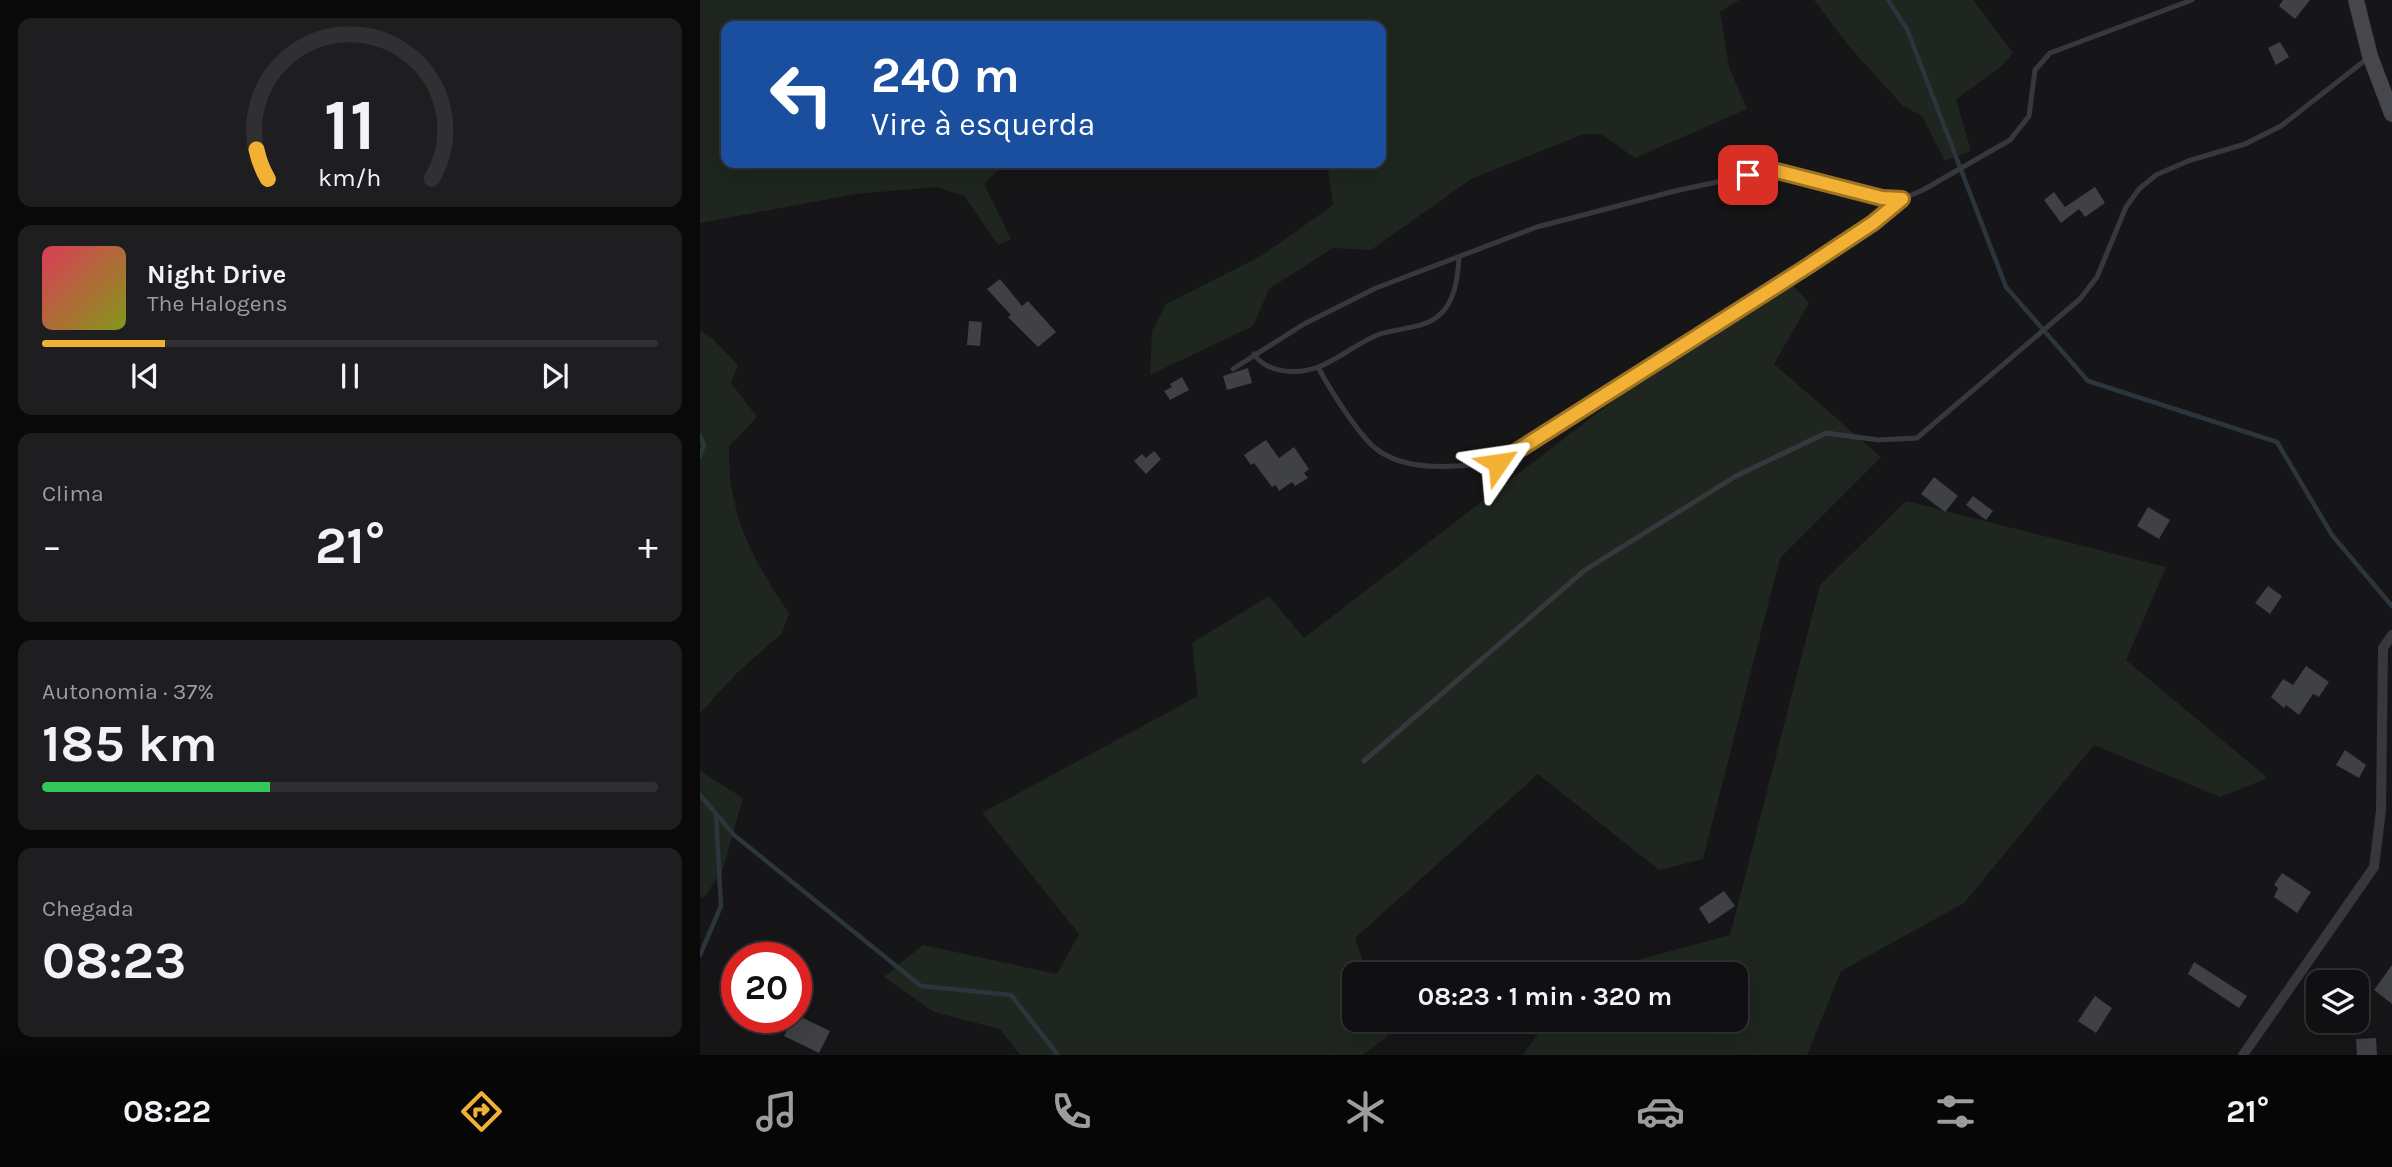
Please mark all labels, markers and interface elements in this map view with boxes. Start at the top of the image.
text: 240 m [871,47,1020,104]
icon: left [756,49,847,140]
text: 11 [324,82,376,167]
text: Vire à esquerda [871,106,1095,143]
pin [1718,145,1778,205]
icon: arrive [1729,156,1767,194]
text: km/h [318,163,382,192]
text: Night Drive [147,259,286,290]
text: The Halogens [147,290,287,317]
icon: previous [126,357,164,395]
icon: pause [331,357,369,395]
icon: next [536,357,574,395]
position arrow [1461,426,1535,500]
text: Clima [42,480,104,507]
text: 21° [315,515,385,576]
text: − [42,524,62,569]
text: + [638,524,658,569]
text: Autonomia · 37% [42,678,214,705]
text: 185 km [42,713,218,774]
text: Chegada [42,895,134,922]
text: 08:23 [42,930,186,991]
speed limit sign: 20 [721,942,812,1033]
map controls [2306,970,2369,1033]
button: layers [2306,970,2369,1033]
text: 08:23 · 1 min · 320 m [1418,981,1672,1012]
icon: directions [457,1087,506,1136]
icon: music [752,1087,801,1136]
icon: phone [1047,1087,1096,1136]
icon: climate [1341,1087,1390,1136]
icon: car [1636,1087,1685,1136]
icon: filters [1931,1087,1980,1136]
text: 08:22 [123,1093,211,1130]
text: 21° [2226,1093,2269,1130]

